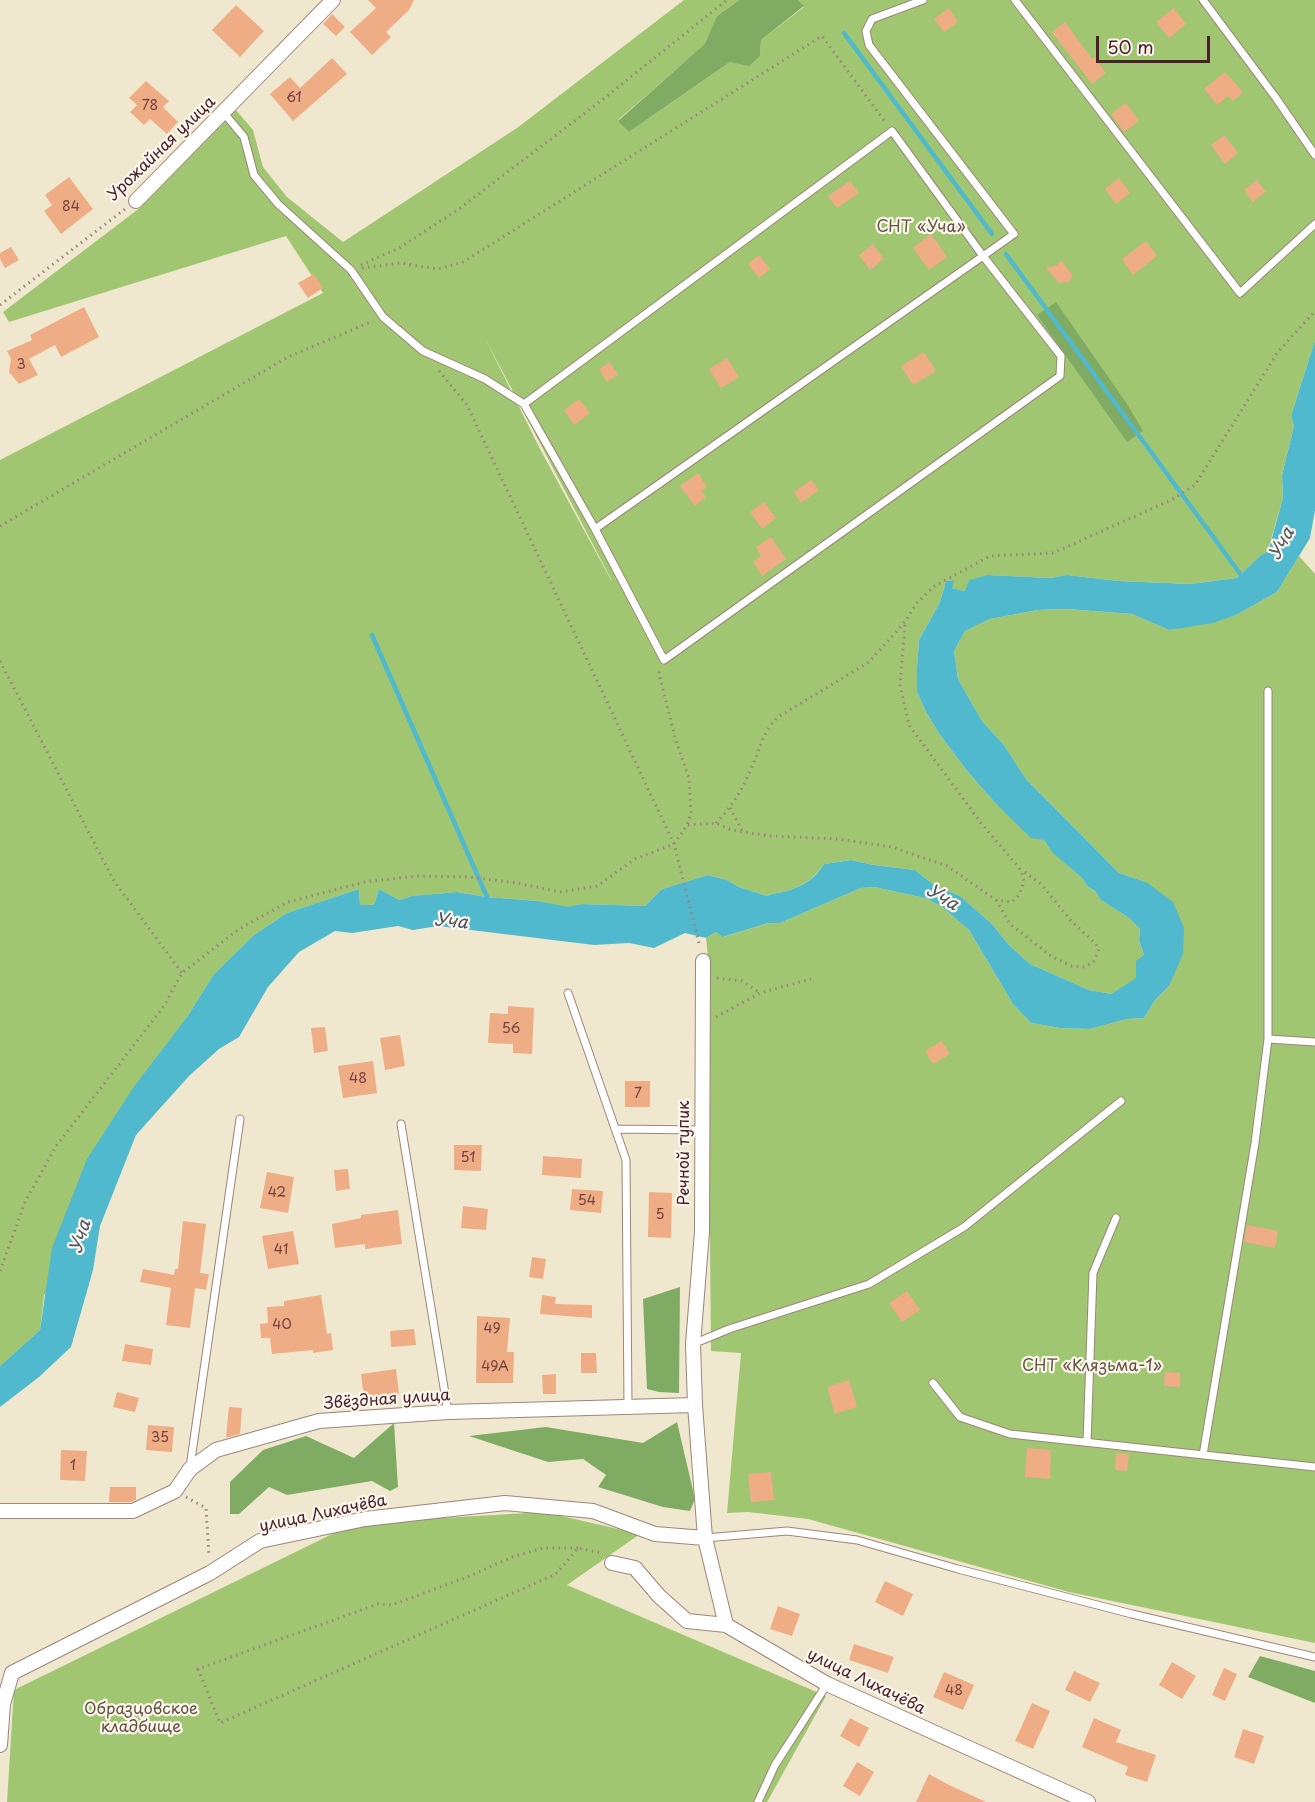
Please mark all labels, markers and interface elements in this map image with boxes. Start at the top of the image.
scale bar [1099,24,1213,62]
text: 50 m [1107,33,1154,60]
house number: 61 [286,90,302,106]
street label: Урожайная улица [104,93,220,205]
house number: 78 [142,98,158,114]
house number: 84 [62,199,80,215]
park label: СНТ «Уча» [876,218,966,238]
house number: 3 [16,357,26,373]
water label: Уча [1264,524,1300,564]
water label: Уча [922,880,962,916]
water label: Уча [433,909,469,935]
house number: 56 [502,1021,520,1037]
house number: 48 [349,1071,367,1087]
house number: 7 [634,1086,642,1102]
street label: Речной тупик [675,1100,695,1206]
house number: 51 [461,1150,475,1166]
house number: 42 [268,1185,286,1201]
house number: 54 [578,1193,596,1209]
house number: 5 [655,1207,665,1223]
water label: Уча [66,1218,96,1256]
house number: 41 [274,1242,288,1258]
house number: 40 [272,1317,292,1333]
house number: 49 [483,1321,501,1337]
park label: СНТ «Клязьма-1» [1022,1357,1162,1377]
house number: 49А [481,1359,509,1375]
street label: Звёздная улица [323,1386,451,1414]
house number: 35 [151,1430,169,1446]
house number: 1 [70,1458,76,1474]
street label: улица Лихачёва [258,1491,388,1537]
street label: улица Лихачёва [804,1645,928,1719]
house number: 48 [945,1683,963,1699]
park label: Образцовское кладбище [84,1700,198,1738]

